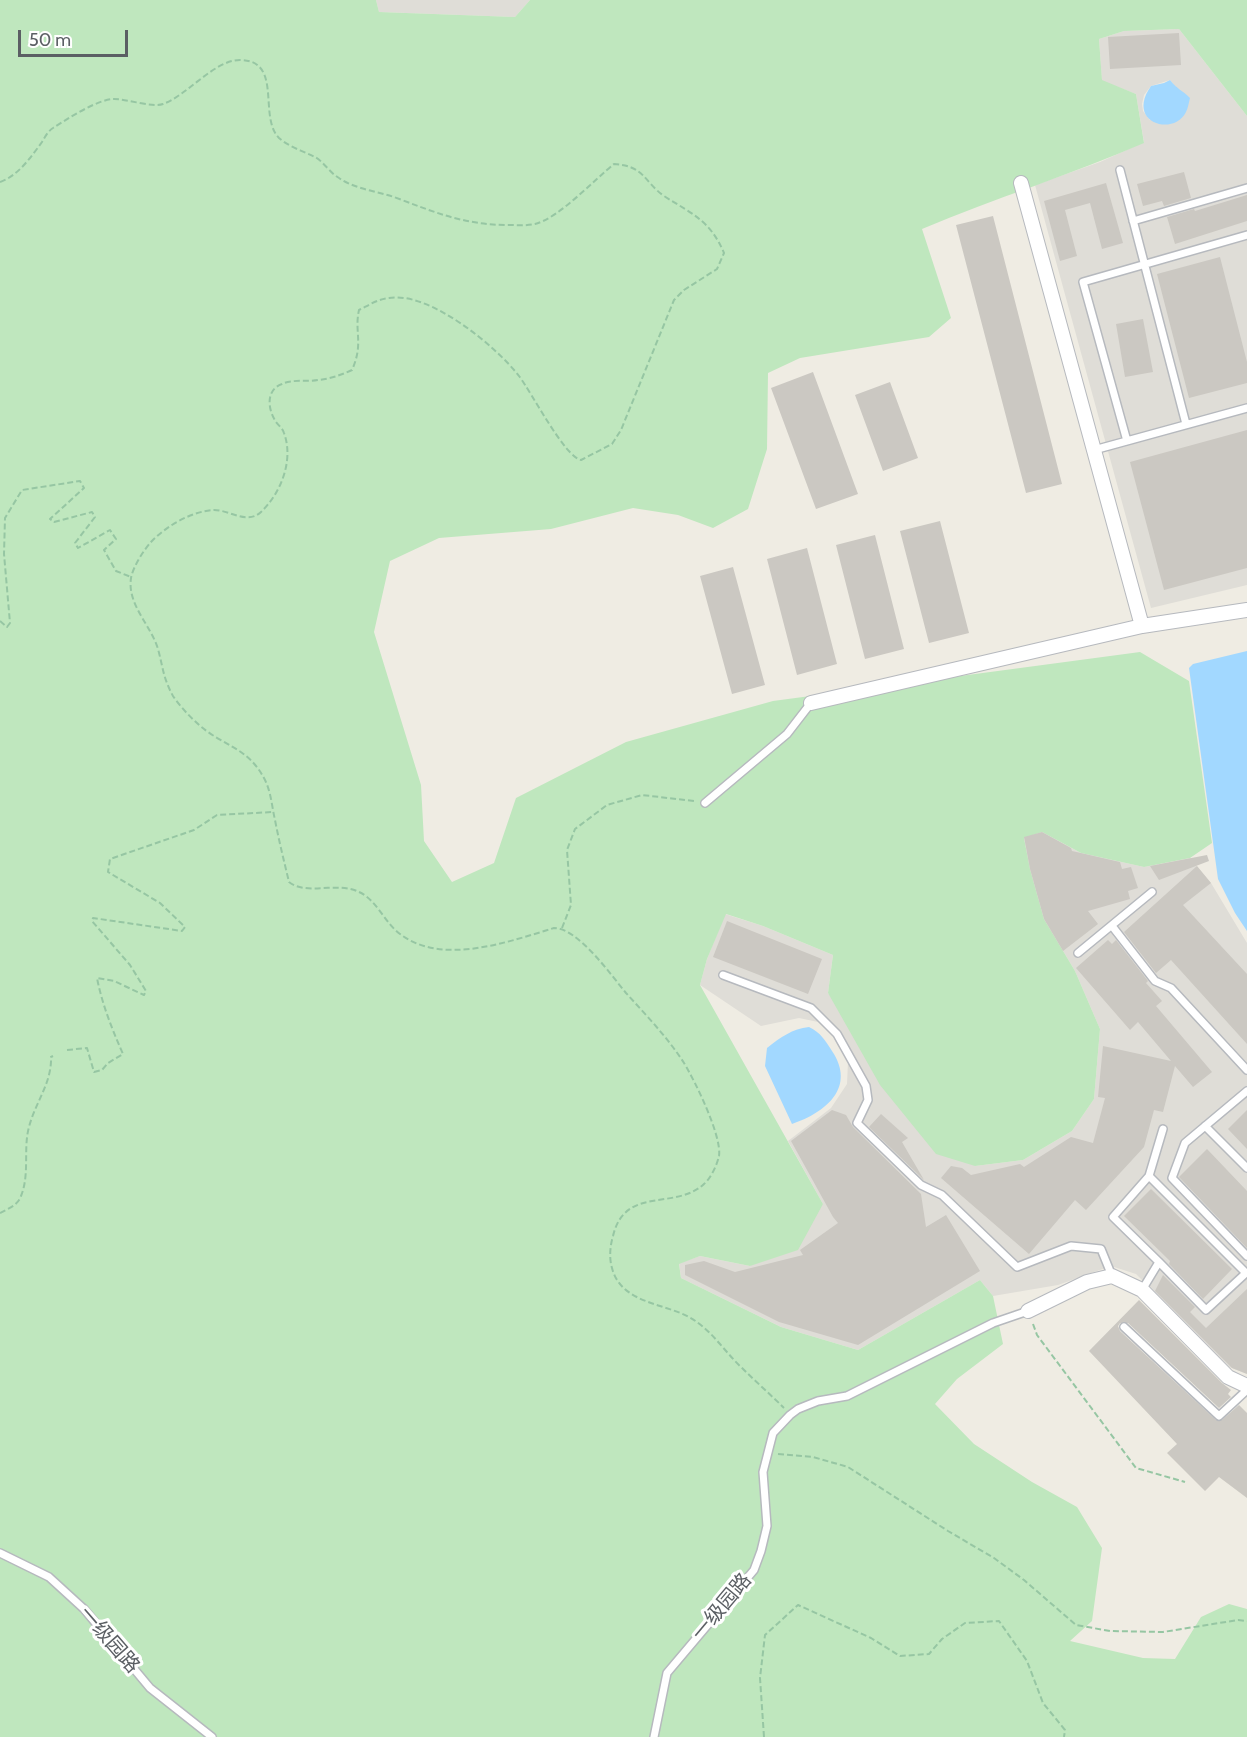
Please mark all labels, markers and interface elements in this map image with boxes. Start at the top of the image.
scale bar [21,18,130,56]
text: 50 m [29,29,71,51]
street label: 一级园路 [687,1569,757,1645]
street label: 一级园路 [74,1602,144,1678]

